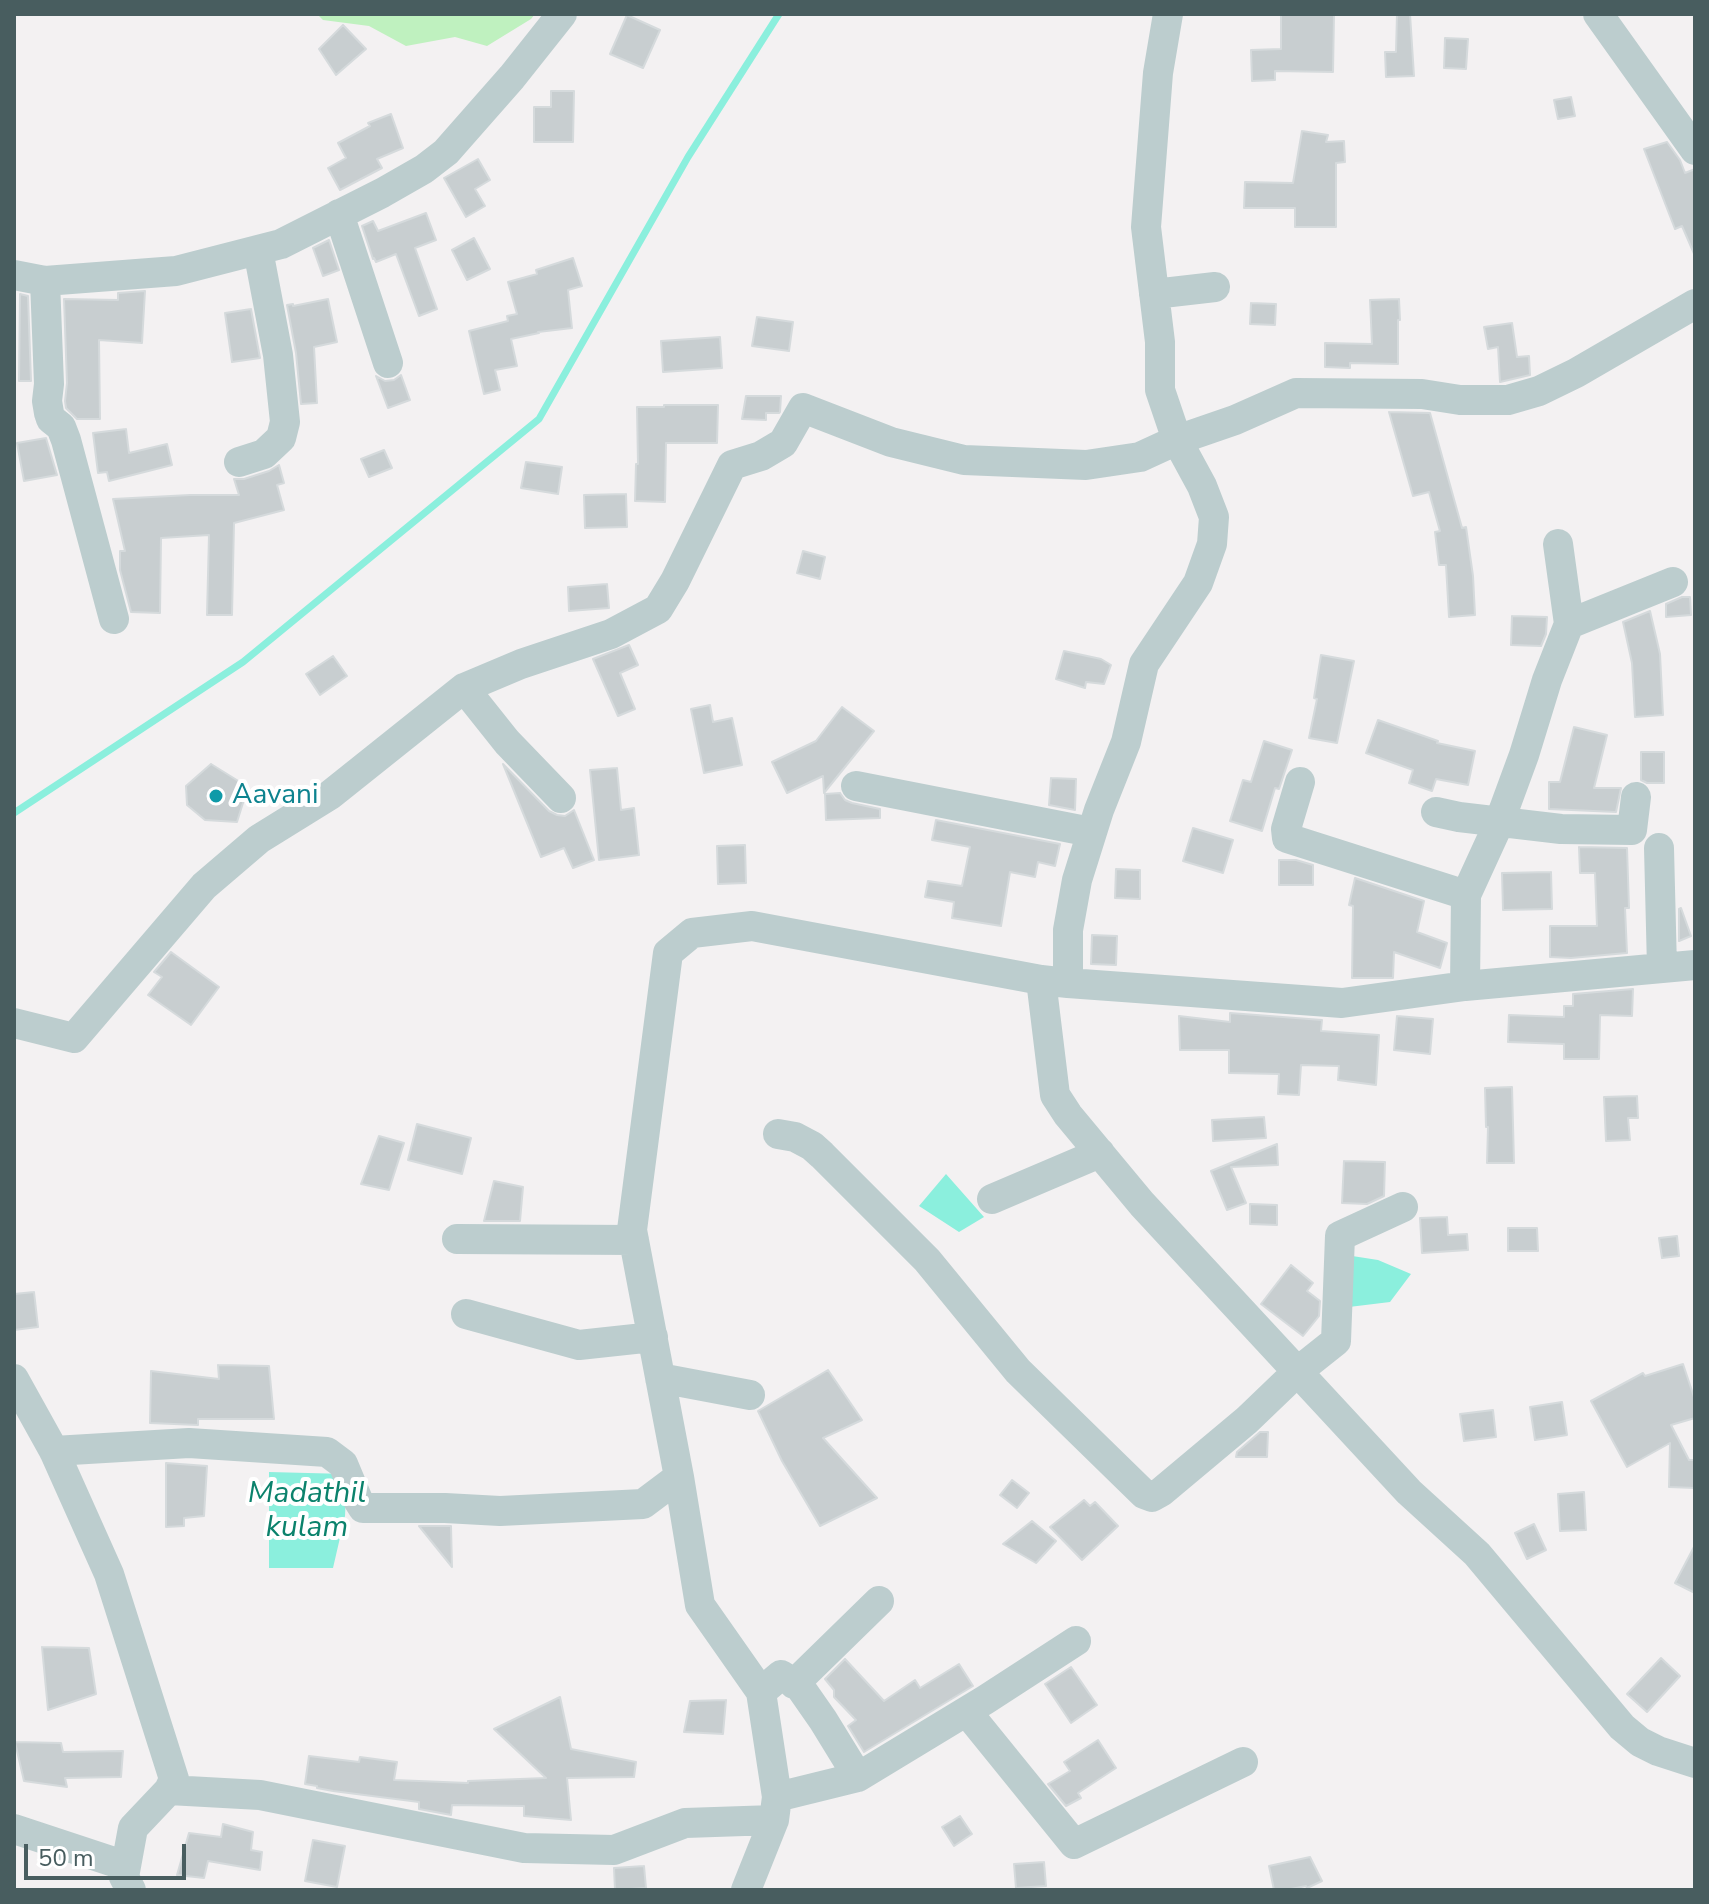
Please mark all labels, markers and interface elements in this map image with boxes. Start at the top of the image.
place label: Aavani [232,779,318,813]
marker: Aavani [207,787,225,805]
water label: Madathil kulam [248,1477,366,1548]
scale bar [28,1828,190,1878]
text: 50 m [38,1842,94,1874]

